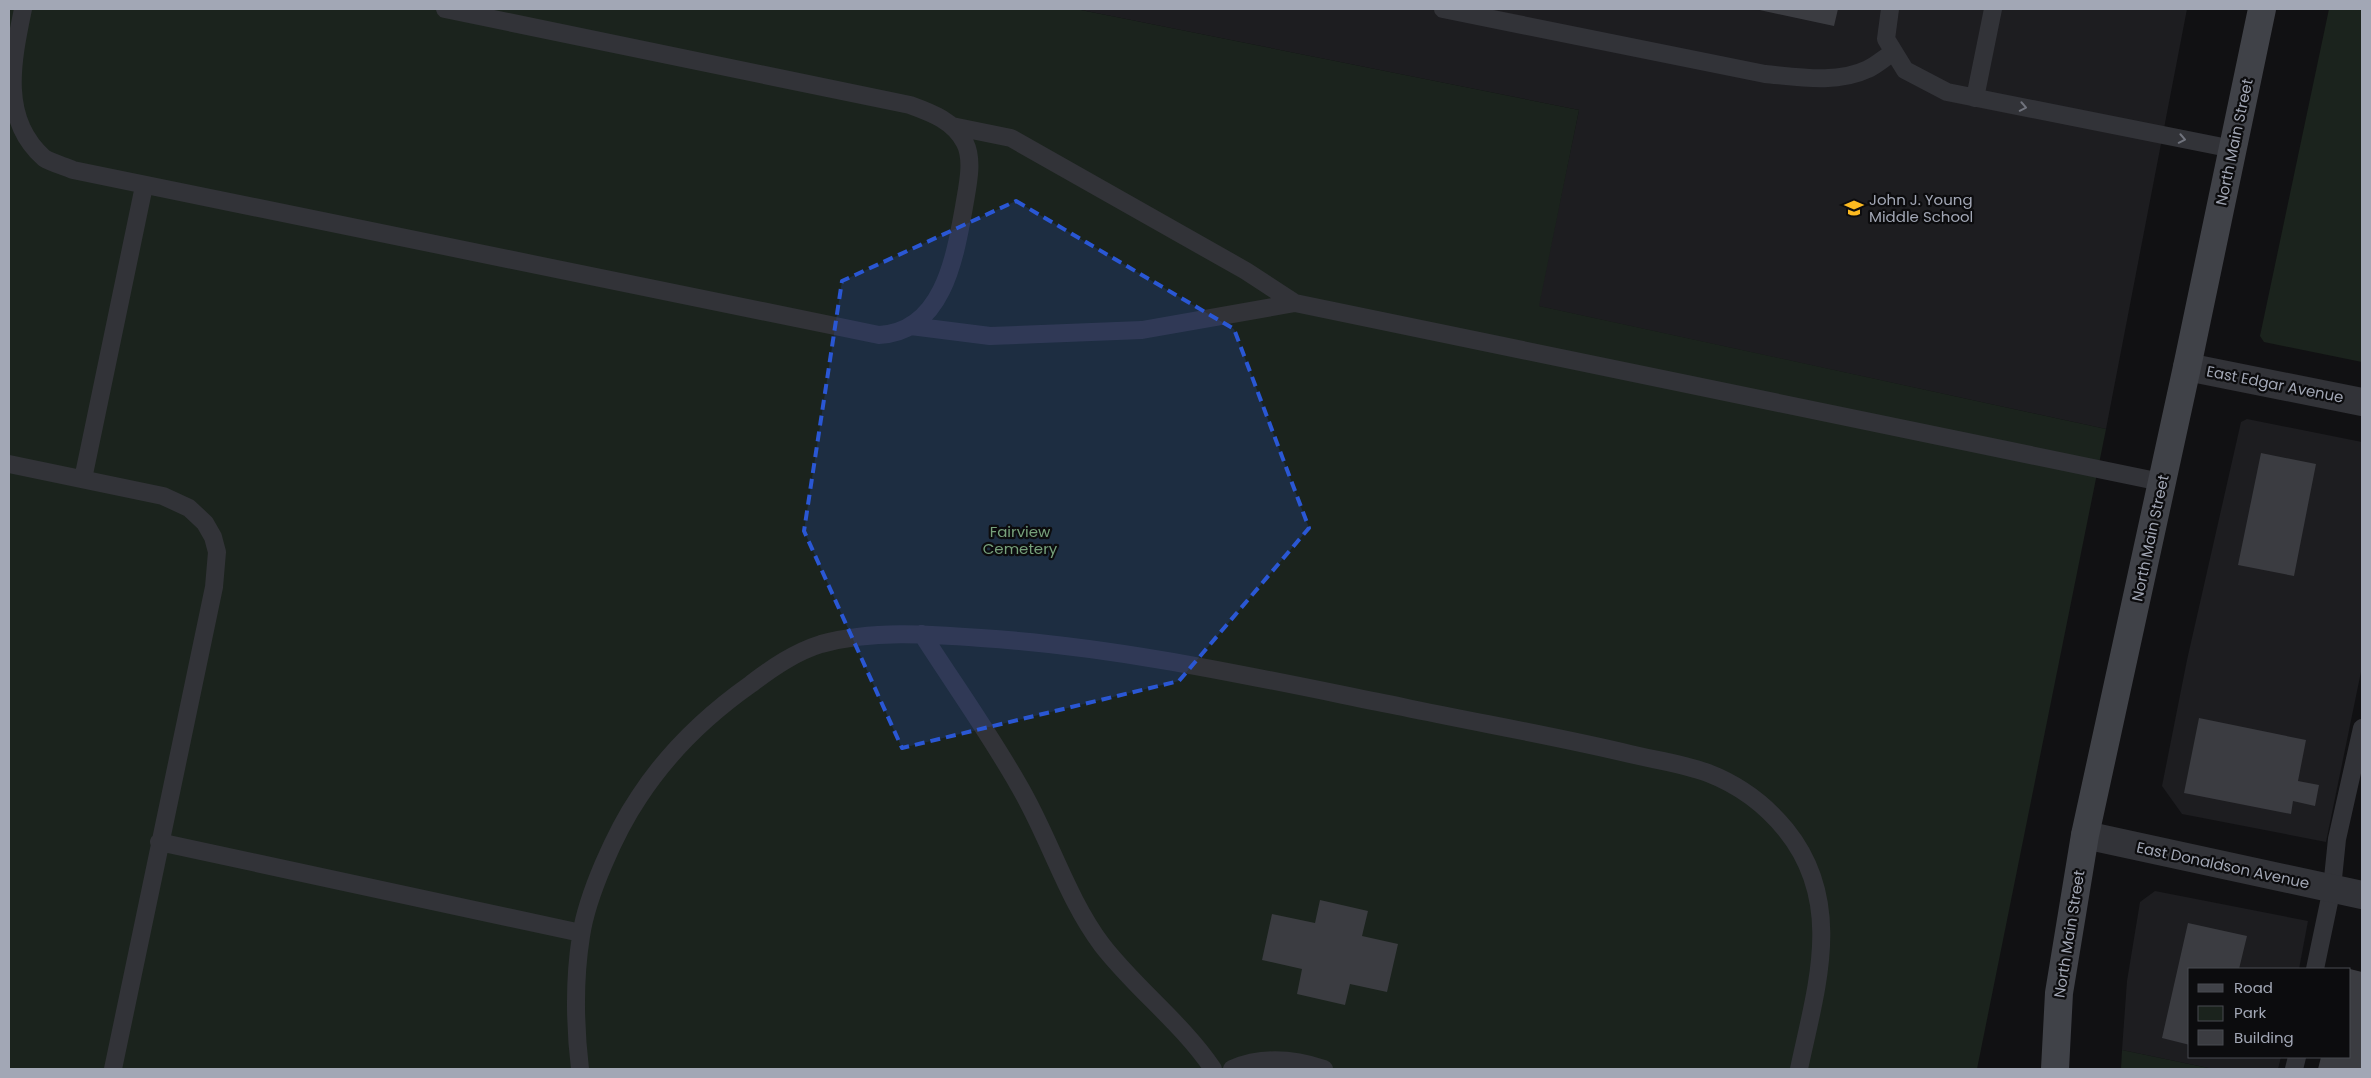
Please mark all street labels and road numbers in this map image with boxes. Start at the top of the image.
street label: North Main Street [2210,77,2258,207]
street label: East Edgar Avenue [2205,360,2345,408]
street label: North Main Street [2126,473,2174,603]
street label: East Donaldson Avenue [2135,836,2311,894]
street label: North Main Street [2049,869,2089,999]

